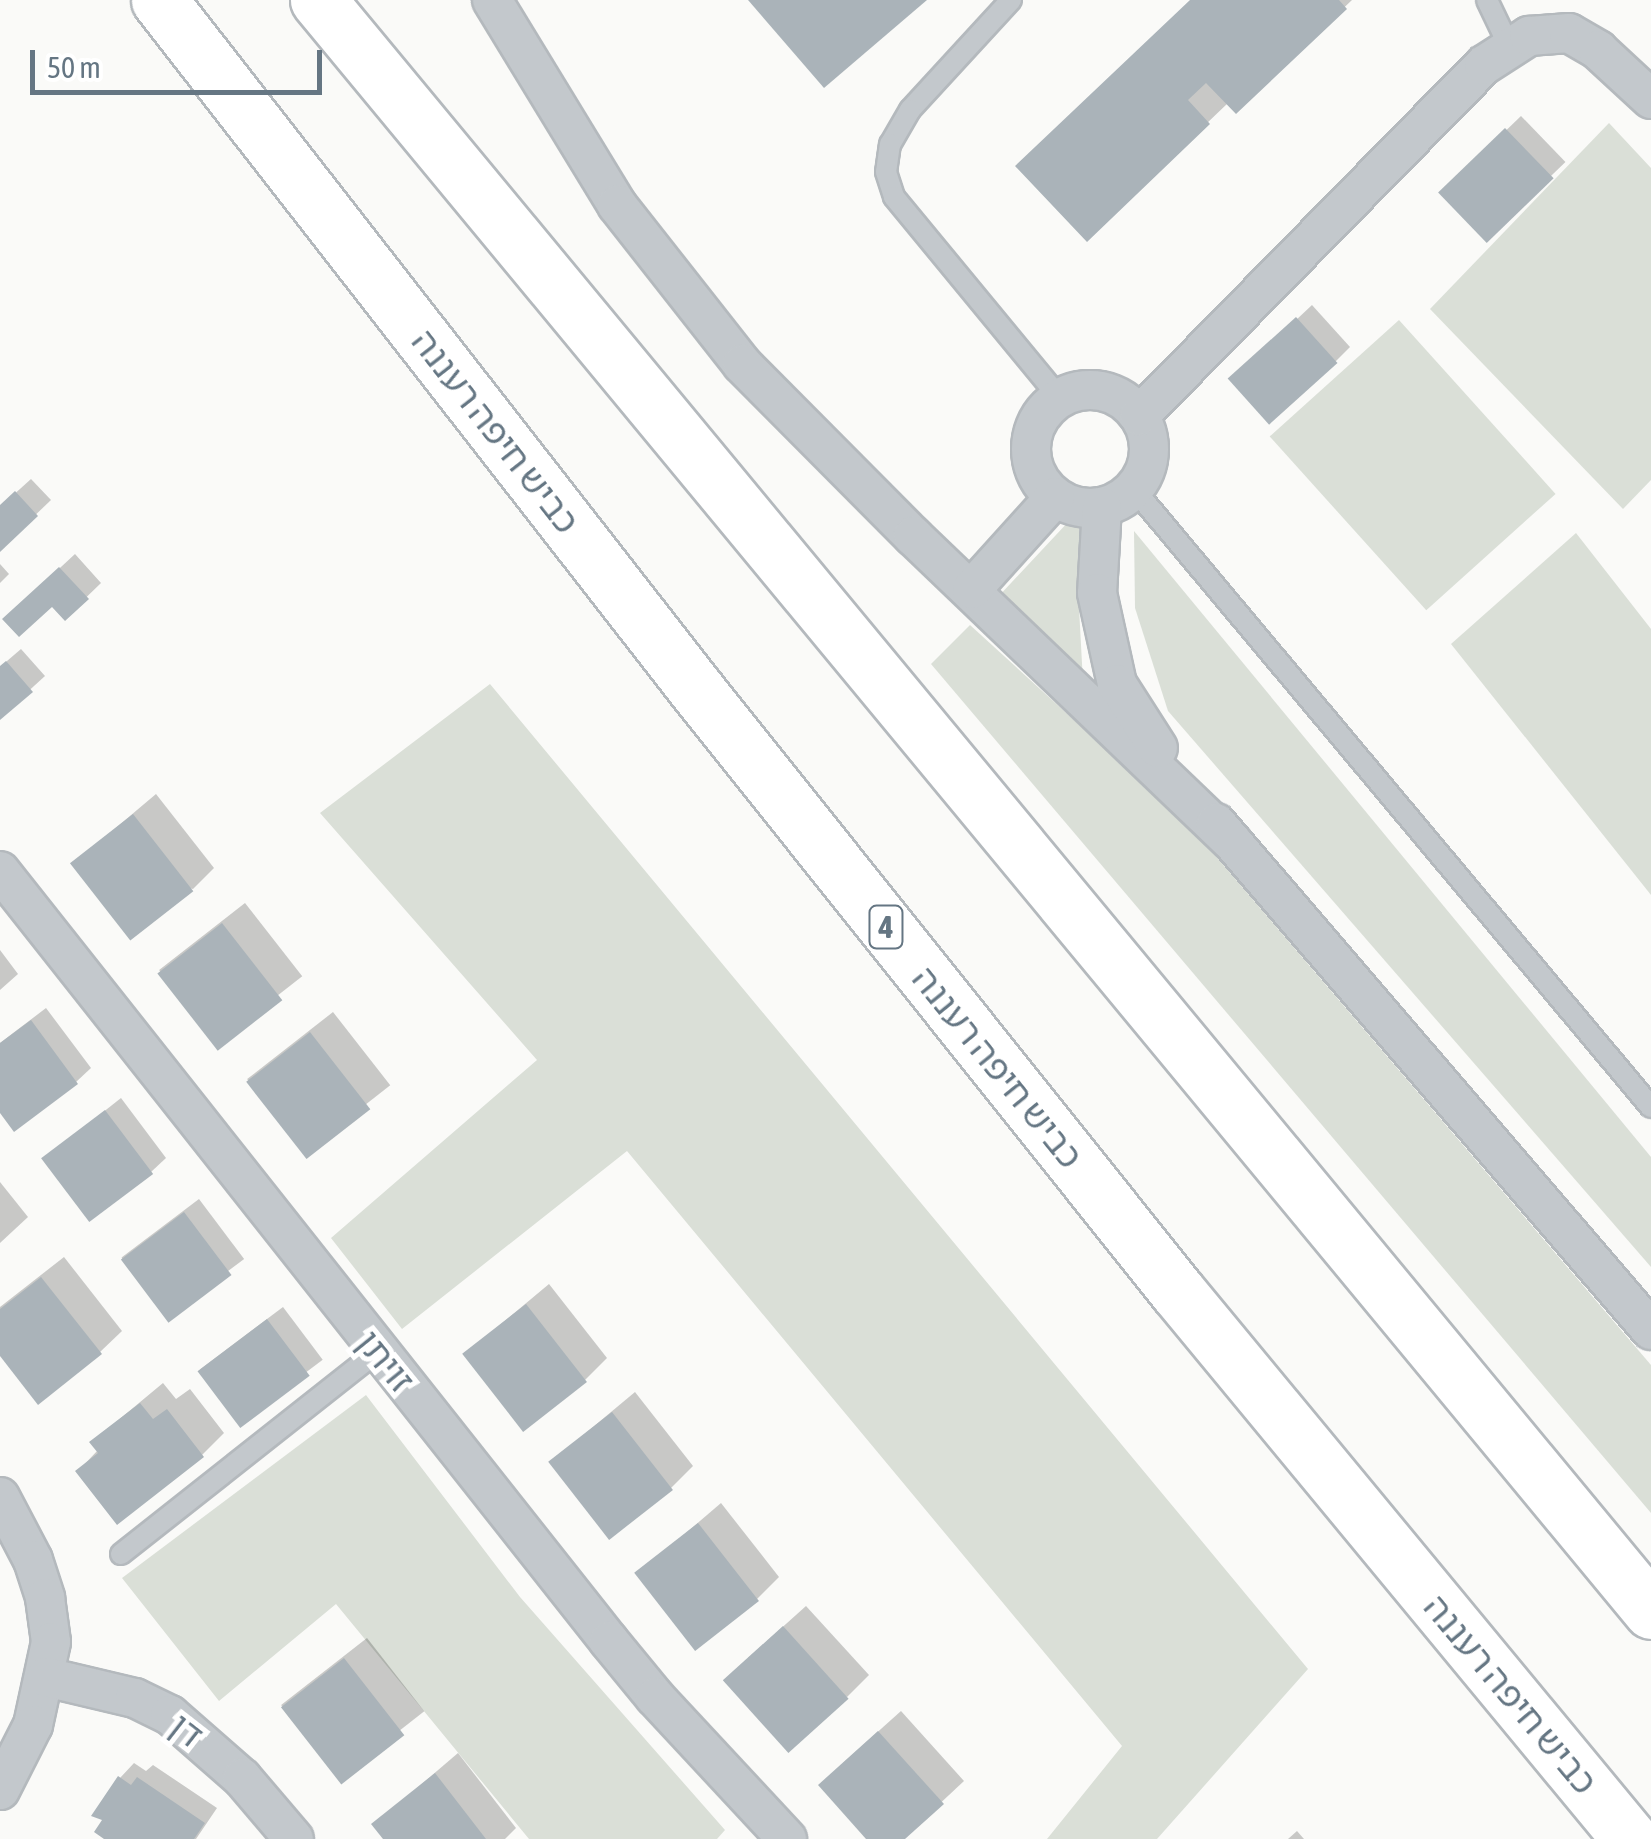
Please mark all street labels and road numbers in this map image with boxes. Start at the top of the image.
street label: כביש חיפה רעננה [404,321,588,541]
road number: 4 [866,900,906,954]
street label: כביש חיפה רעננה [904,958,1092,1176]
street label: זויתן [349,1322,423,1400]
street label: כביש חיפה רעננה [1416,1586,1606,1802]
street label: דן [162,1704,212,1756]

